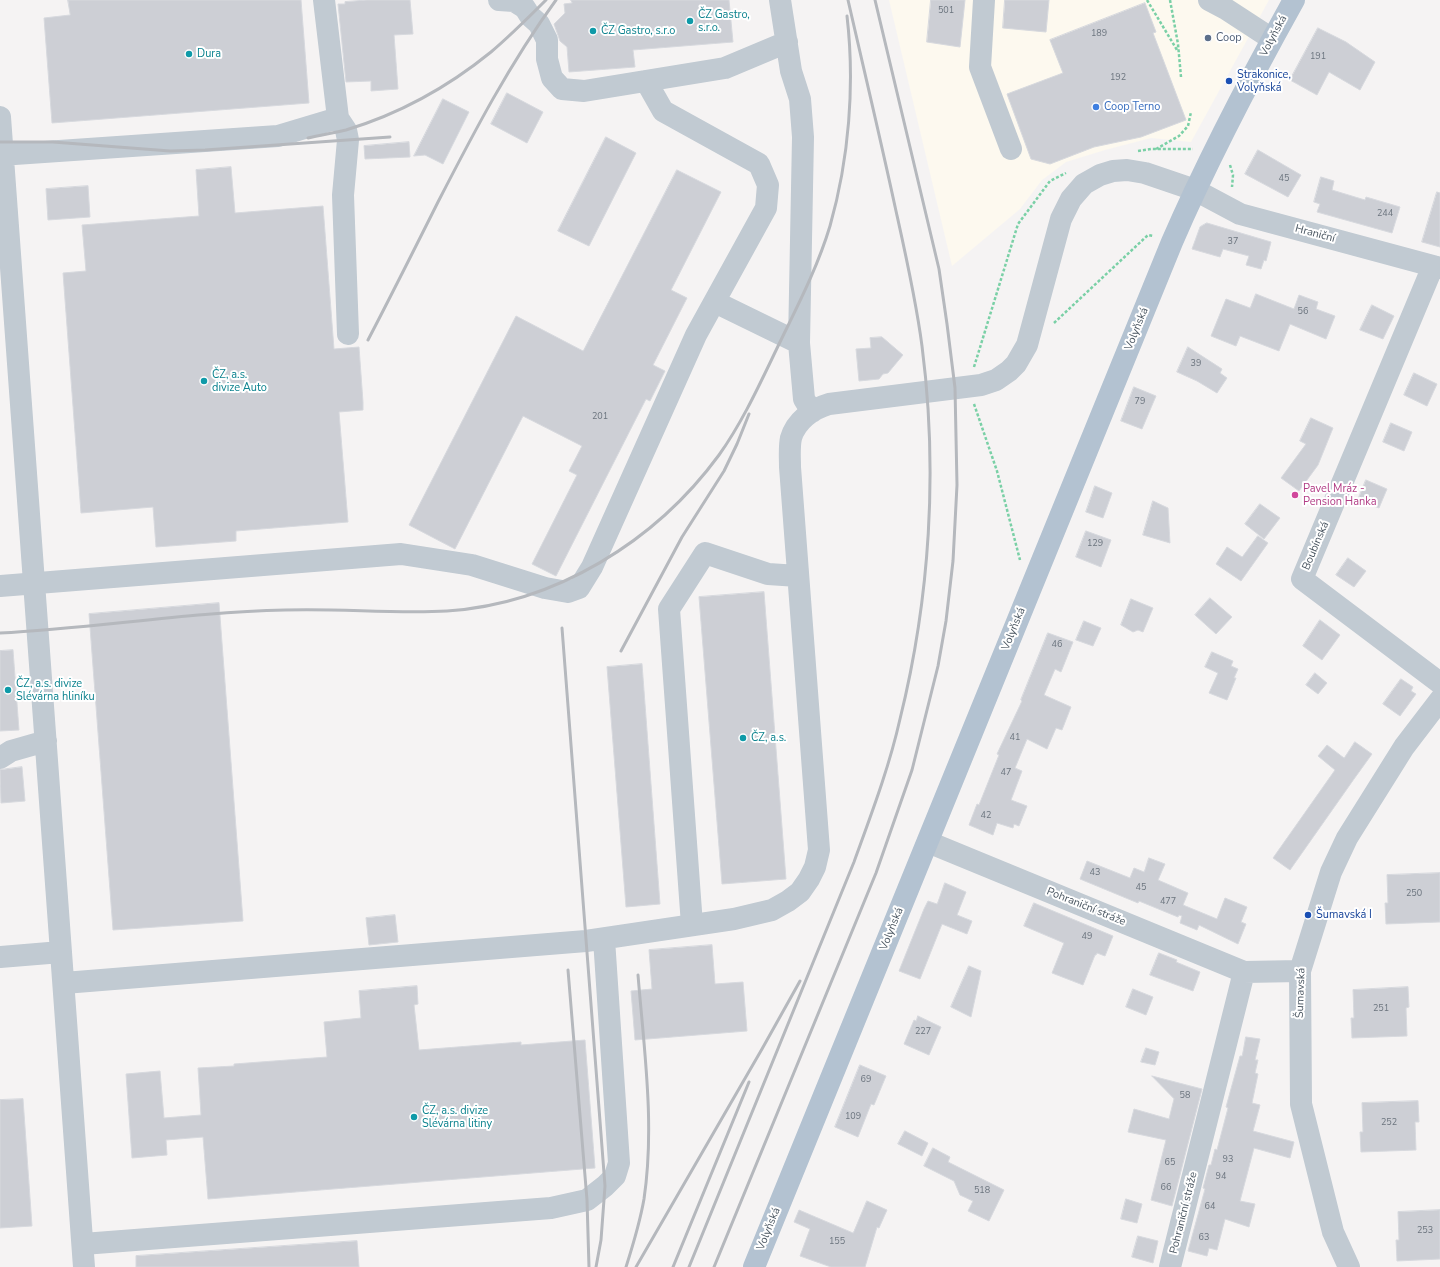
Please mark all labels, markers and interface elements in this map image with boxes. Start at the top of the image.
house number: 501 [938,6,954,16]
place label: ČZ Gastro, s.r.o. [698,8,750,34]
street label: Volyňská [1258,13,1290,59]
marker: ČZ Gastro, s.r.o. [685,16,695,26]
place label: ČZ Gastro, s.r.o [601,24,675,38]
marker: ČZ Gastro, s.r.o [588,26,598,36]
house number: 189 [1091,29,1107,39]
place label: Coop [1216,31,1242,45]
marker: Coop [1203,33,1213,43]
place label: Dura [197,47,221,61]
marker: Dura [184,49,194,59]
house number: 191 [1310,52,1326,62]
place label: Strakonice, Volyňská [1237,68,1291,94]
house number: 192 [1110,73,1126,83]
marker: Strakonice, Volyňská [1224,76,1234,86]
place label: Coop Terno [1104,100,1160,114]
marker: Coop Terno [1091,102,1101,112]
house number: 45 [1279,174,1289,184]
house number: 244 [1377,209,1393,219]
street label: Hraniční [1294,222,1336,246]
house number: 37 [1228,237,1238,247]
street label: Volyňská [1123,306,1151,352]
house number: 56 [1298,307,1308,317]
house number: 39 [1191,359,1201,369]
place label: ČZ, a.s. divize Auto [212,368,267,394]
marker: ČZ, a.s. divize Auto [199,376,209,386]
house number: 79 [1135,397,1145,407]
house number: 201 [592,412,608,422]
place label: Pavel Mráz - Pension Hanka [1303,482,1377,508]
marker: Pavel Mráz - Pension Hanka [1290,490,1300,500]
street label: Boubínská [1300,520,1332,572]
house number: 129 [1087,539,1103,549]
street label: Volyňská [1000,606,1028,652]
house number: 46 [1052,640,1062,650]
place label: ČZ, a.s. divize Slévárna hliníku [16,677,95,703]
marker: ČZ, a.s. divize Slévárna hliníku [3,685,13,695]
place label: ČZ, a.s. [751,731,786,745]
marker: ČZ, a.s. [738,733,748,743]
house number: 41 [1010,733,1020,743]
house number: 47 [1001,768,1011,778]
house number: 42 [981,811,991,821]
house number: 43 [1090,868,1100,878]
house number: 45 [1136,883,1146,893]
street label: Pohraniční stráže [1045,885,1127,929]
house number: 250 [1406,889,1422,899]
house number: 477 [1160,897,1176,907]
street label: Volyňská [878,906,906,952]
place label: Šumavská I [1316,908,1372,922]
marker: Šumavská I [1303,910,1313,920]
house number: 49 [1082,932,1092,942]
street label: Šumavská [1294,968,1308,1018]
house number: 251 [1373,1004,1389,1014]
house number: 227 [915,1027,931,1037]
house number: 69 [861,1075,871,1085]
house number: 58 [1180,1091,1190,1101]
place label: ČZ, a.s. divize Slévárna litiny [422,1104,492,1130]
marker: ČZ, a.s. divize Slévárna litiny [409,1112,419,1122]
house number: 109 [845,1112,861,1122]
house number: 252 [1381,1118,1397,1128]
house number: 93 [1223,1155,1233,1165]
house number: 65 [1165,1158,1175,1168]
street label: Pohraniční stráže [1167,1171,1201,1255]
house number: 94 [1216,1172,1226,1182]
house number: 66 [1161,1183,1171,1193]
house number: 518 [974,1186,990,1196]
house number: 64 [1205,1202,1215,1212]
street label: Volyňská [755,1206,783,1252]
house number: 253 [1417,1226,1433,1236]
house number: 63 [1199,1233,1209,1243]
house number: 155 [829,1237,845,1247]

